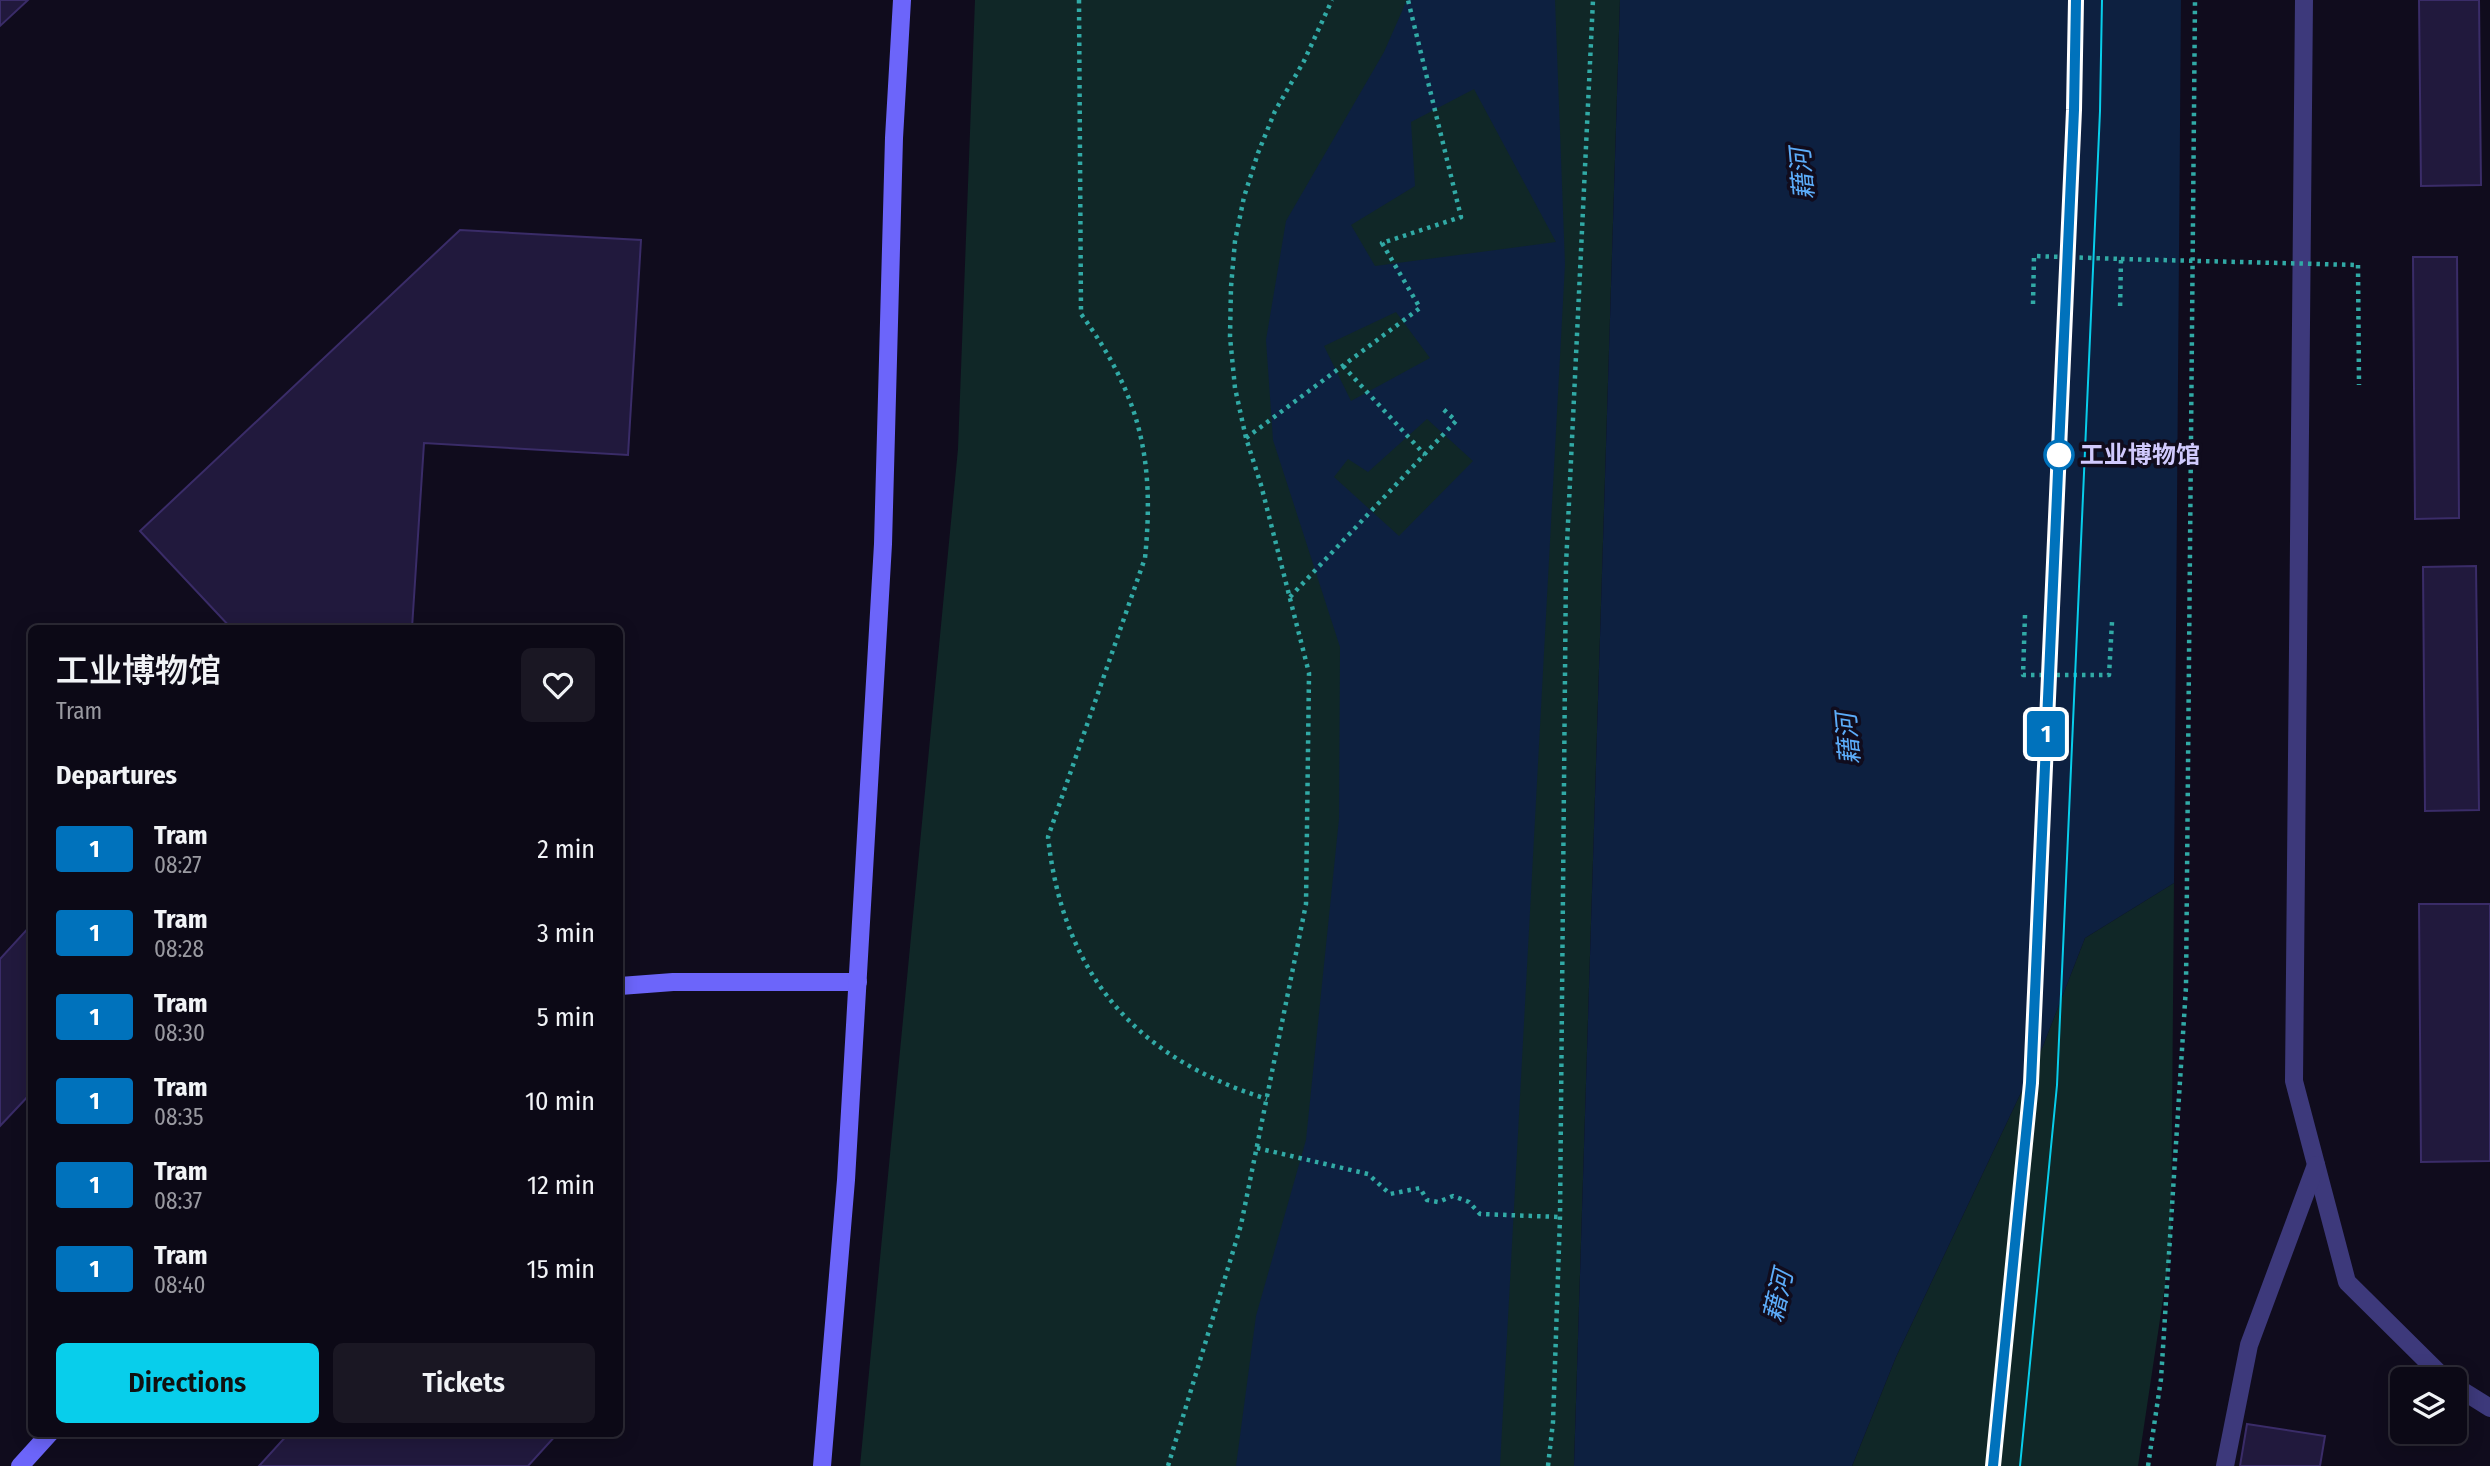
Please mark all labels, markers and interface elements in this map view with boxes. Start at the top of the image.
water label: 藉河 [1784,142,1820,201]
marker: 工业博物馆 [2044,440,2074,470]
place label: 工业博物馆 [2080,441,2200,469]
button: heart [521,648,595,722]
text: 工业博物馆 [56,651,221,691]
text: Tram [56,697,102,725]
water label: 藉河 [1830,707,1866,766]
line badge: 1 [2023,711,2069,757]
text: 1 [2041,720,2051,748]
text: Departures [56,760,177,791]
text: Tram [154,820,207,851]
text: 2 min [537,834,595,865]
text: 1 [89,835,100,863]
text: 08:27 [154,851,202,879]
text: Tram [154,904,207,935]
text: 3 min [537,918,595,949]
text: 1 [89,919,100,947]
text: 08:28 [154,935,204,963]
text: Tram [154,988,207,1019]
text: 5 min [537,1002,595,1033]
text: 1 [89,1003,100,1031]
text: 08:30 [154,1019,205,1047]
text: Tram [154,1072,207,1103]
text: 10 min [525,1086,595,1117]
text: 1 [89,1087,100,1115]
text: 08:35 [154,1103,204,1131]
text: Tram [154,1156,207,1187]
text: 12 min [527,1170,595,1201]
text: 1 [89,1171,100,1199]
text: 08:37 [154,1187,202,1215]
text: Tram [154,1240,207,1271]
text: 15 min [527,1254,595,1285]
text: 1 [89,1255,100,1283]
water label: 藉河 [1758,1262,1801,1325]
text: 08:40 [154,1271,205,1299]
button: Directions [56,1343,319,1423]
button: Tickets [333,1343,595,1423]
map controls [2390,1367,2467,1444]
button: layers [2390,1367,2467,1444]

